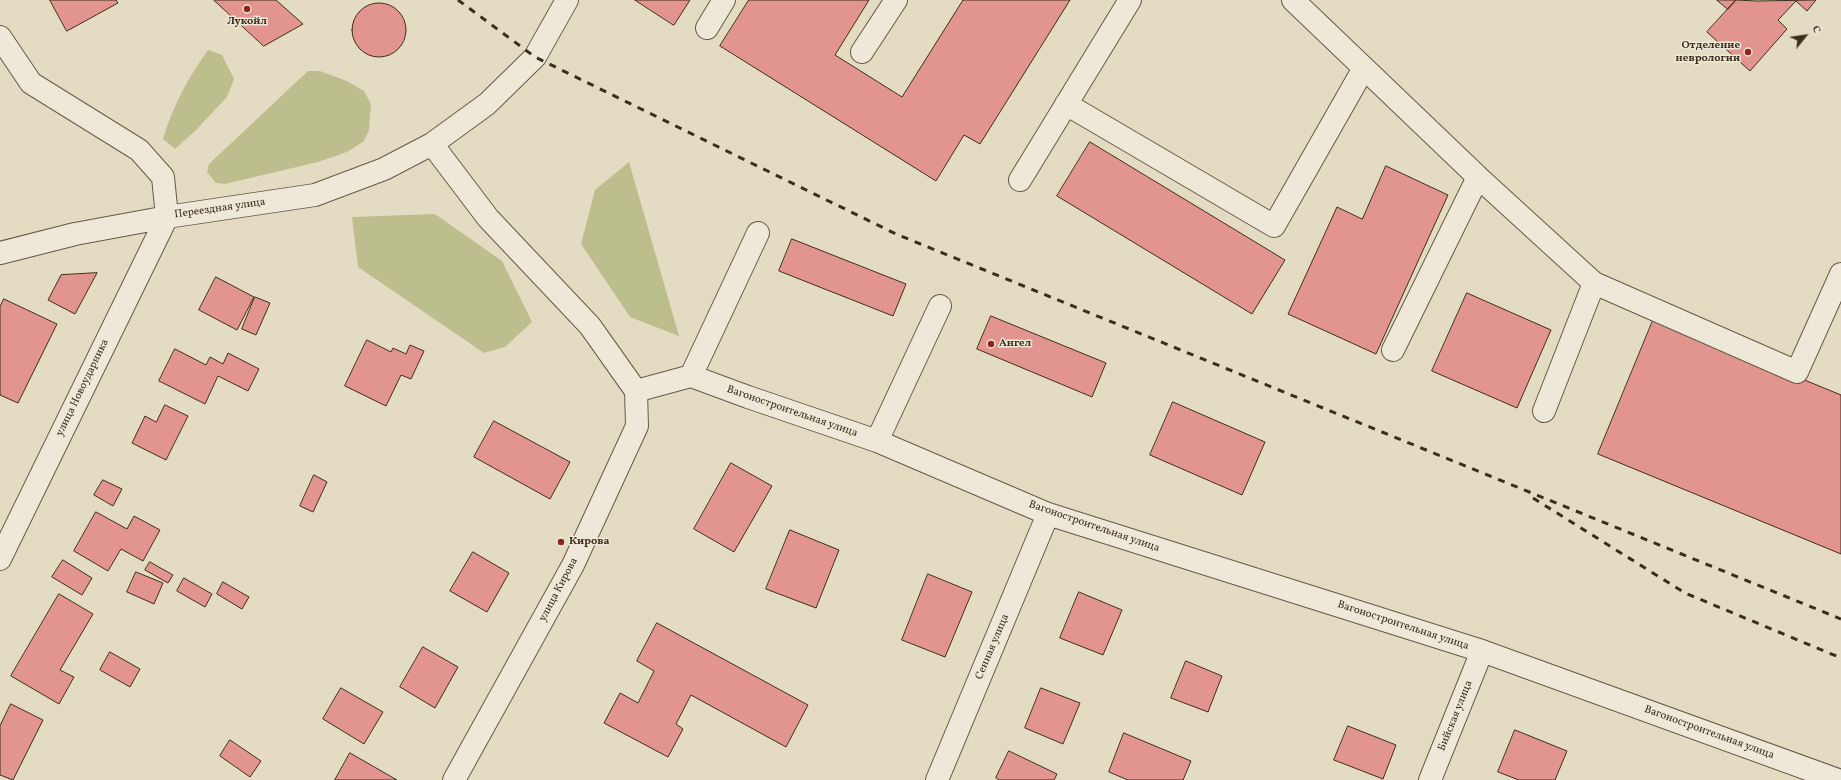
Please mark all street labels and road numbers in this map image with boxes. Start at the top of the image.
street label: Переездная улица [174,196,266,222]
street label: улица Новоударника [54,337,112,439]
street label: Вагоностроительная улица [725,383,859,441]
street label: Вагоностроительная улица [1027,498,1161,556]
street label: улица Кирова [537,556,581,624]
street label: Вагоностроительная улица [1336,598,1470,654]
street label: Сенная улица [973,612,1013,682]
street label: Бийская улица [1436,679,1476,753]
street label: Вагоностроительная улица [1642,703,1776,763]

